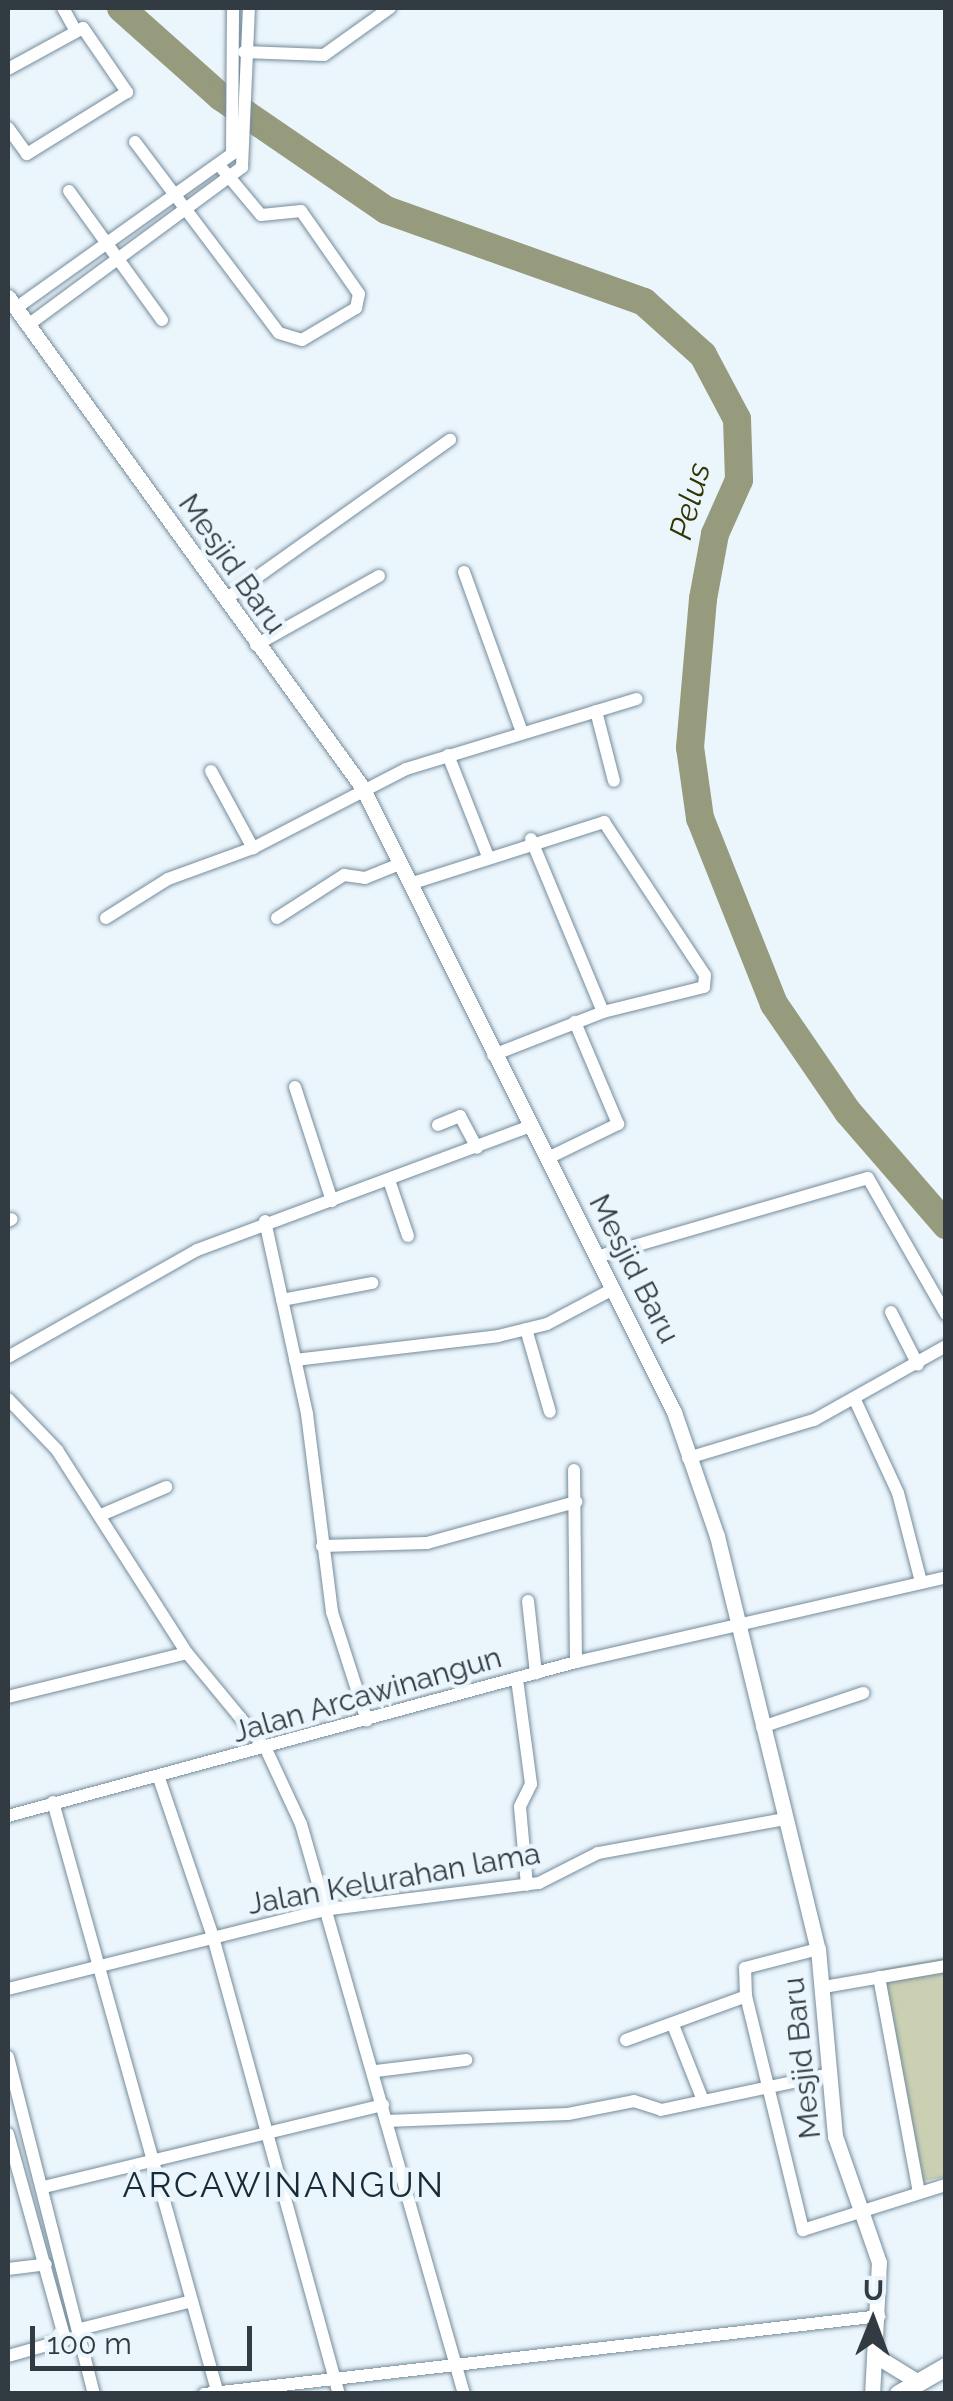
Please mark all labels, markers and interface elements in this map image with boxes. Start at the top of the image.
water label: Pelus [661,458,719,544]
street label: Mesjid Baru [171,487,293,641]
street label: Mesjid Baru [581,1188,687,1350]
street label: Jalan Arcawinangun [228,1639,506,1751]
street label: Jalan Kelurahan lama [245,1836,543,1922]
street label: Mesjid Baru [776,1975,828,2141]
district label: ARCAWINANGUN [122,2164,446,2206]
north arrow [823,2271,923,2371]
text: U [863,2274,884,2307]
scale bar [35,2306,258,2368]
text: 100 m [47,2326,132,2361]

